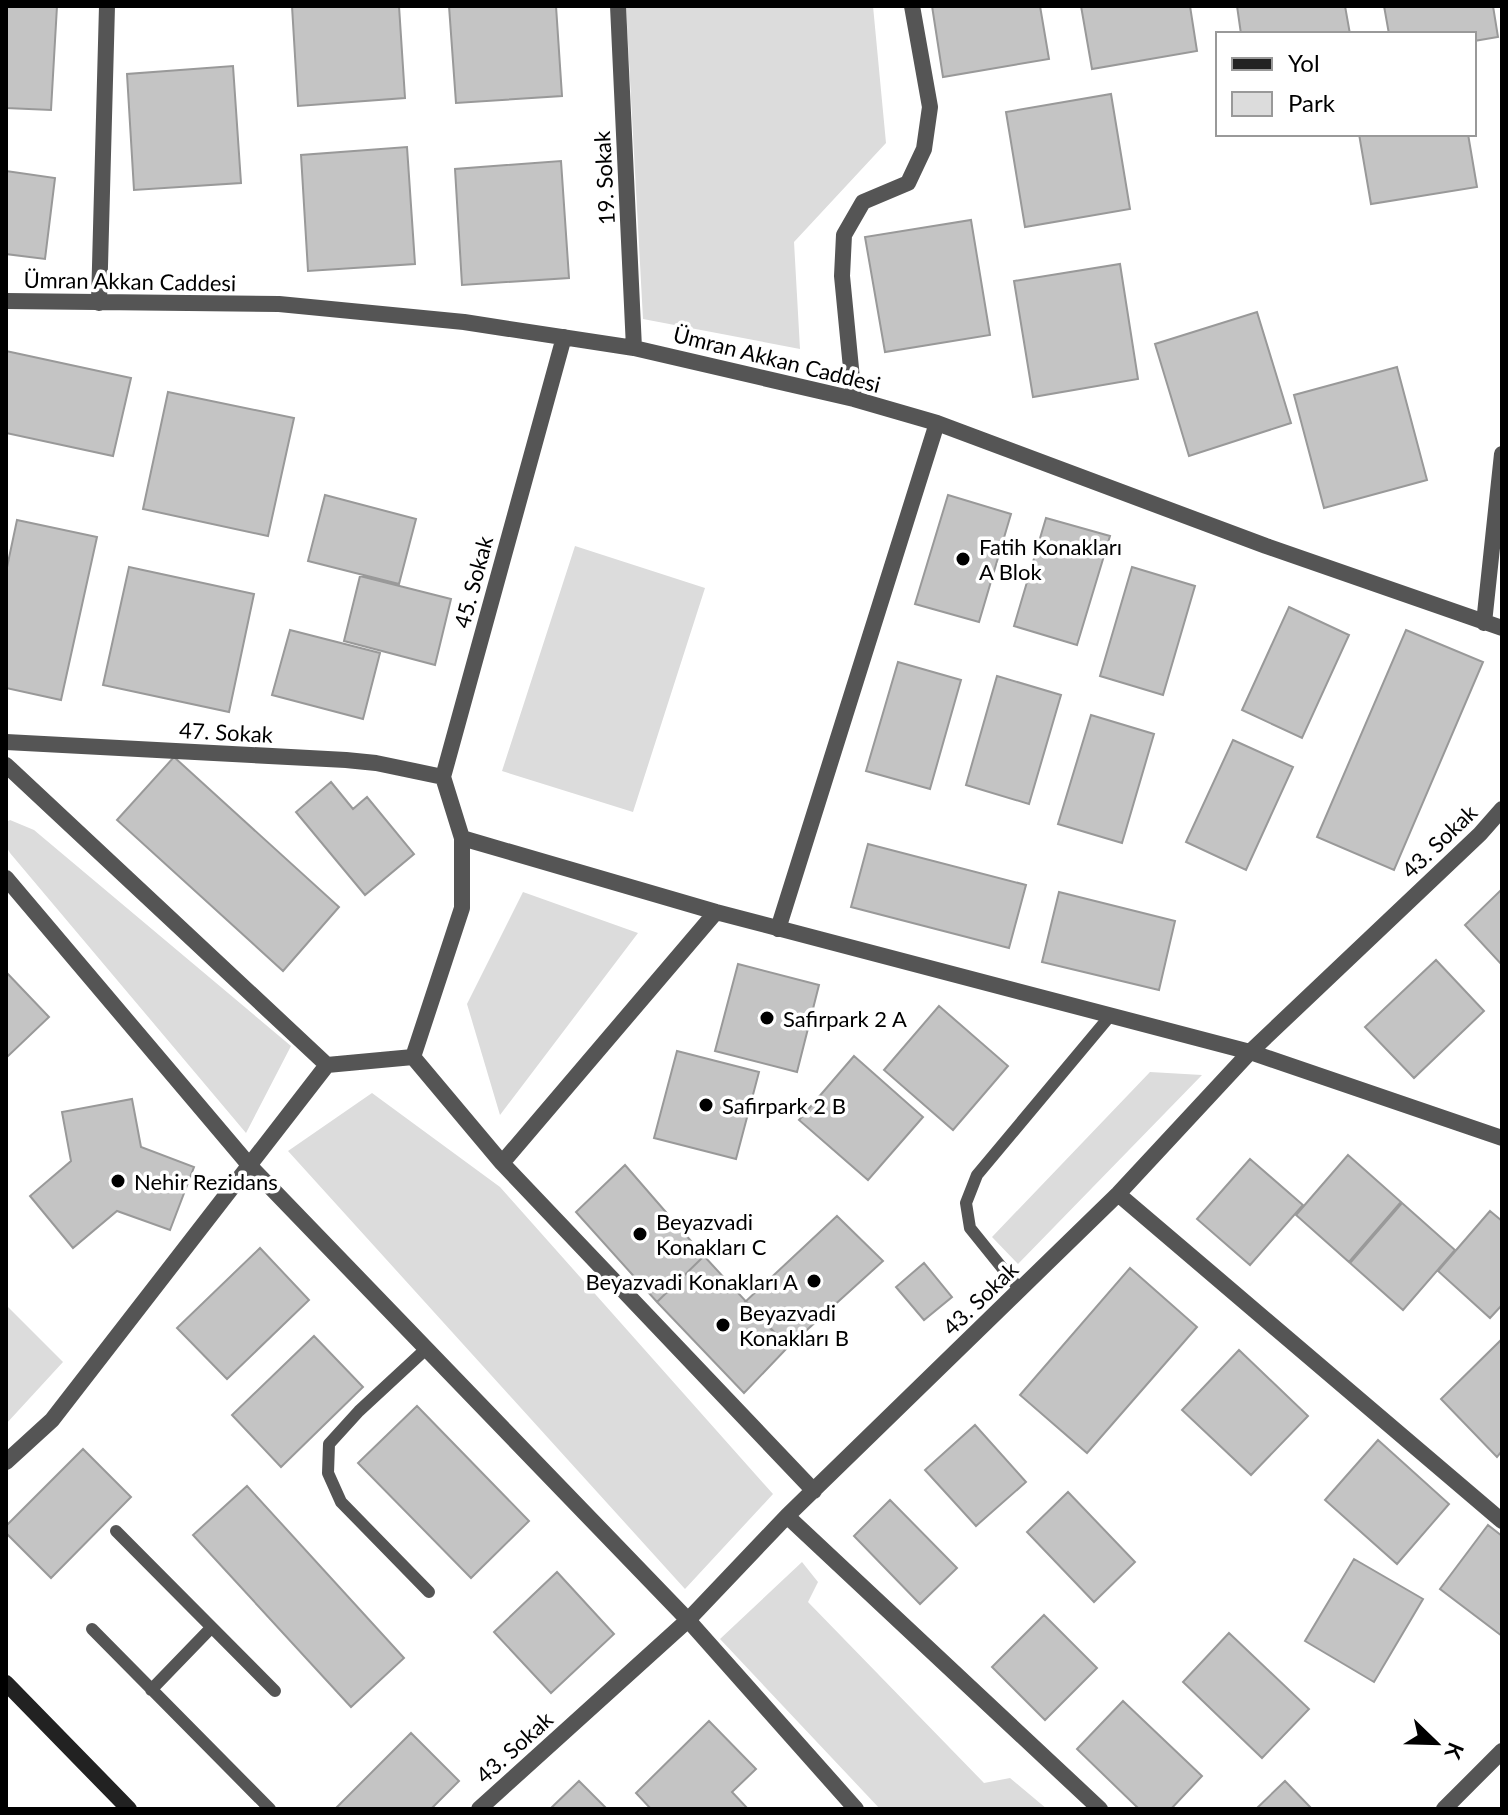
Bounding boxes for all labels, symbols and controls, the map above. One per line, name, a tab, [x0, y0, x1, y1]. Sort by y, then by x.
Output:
legend	[1216, 32, 1476, 136]
text: Yol	[1288, 48, 1320, 77]
text: Park	[1288, 88, 1336, 117]
street label: 19. Sokak	[588, 130, 620, 226]
street label: Ümran Akkan Caddesi	[23, 266, 237, 296]
street label: Ümran Akkan Caddesi	[671, 320, 883, 398]
street label: 45. Sokak	[448, 532, 498, 631]
place label: Fatih Konakları A Blok	[979, 533, 1122, 585]
marker: Fatih Konakları A Blok	[954, 550, 972, 568]
street label: 47. Sokak	[178, 716, 274, 748]
street label: 43. Sokak	[1396, 798, 1483, 883]
place label: Safirpark 2 A	[783, 1005, 907, 1032]
marker: Safirpark 2 A	[758, 1009, 776, 1027]
place label: Safirpark 2 B	[722, 1092, 846, 1119]
marker: Safirpark 2 B	[697, 1096, 715, 1114]
place label: Nehir Rezidans	[134, 1168, 278, 1195]
marker: Nehir Rezidans	[109, 1172, 127, 1190]
place label: Beyazvadi Konakları C	[656, 1208, 767, 1260]
marker: Beyazvadi Konakları C	[631, 1225, 649, 1243]
street label: 43. Sokak	[937, 1255, 1024, 1340]
place label: Beyazvadi Konakları A	[586, 1268, 798, 1295]
marker: Beyazvadi Konakları A	[805, 1272, 823, 1290]
place label: Beyazvadi Konakları B	[739, 1299, 849, 1351]
marker: Beyazvadi Konakları B	[714, 1316, 732, 1334]
north arrow	[1396, 1703, 1476, 1783]
street label: 43. Sokak	[470, 1705, 559, 1788]
text: K	[1439, 1739, 1470, 1764]

